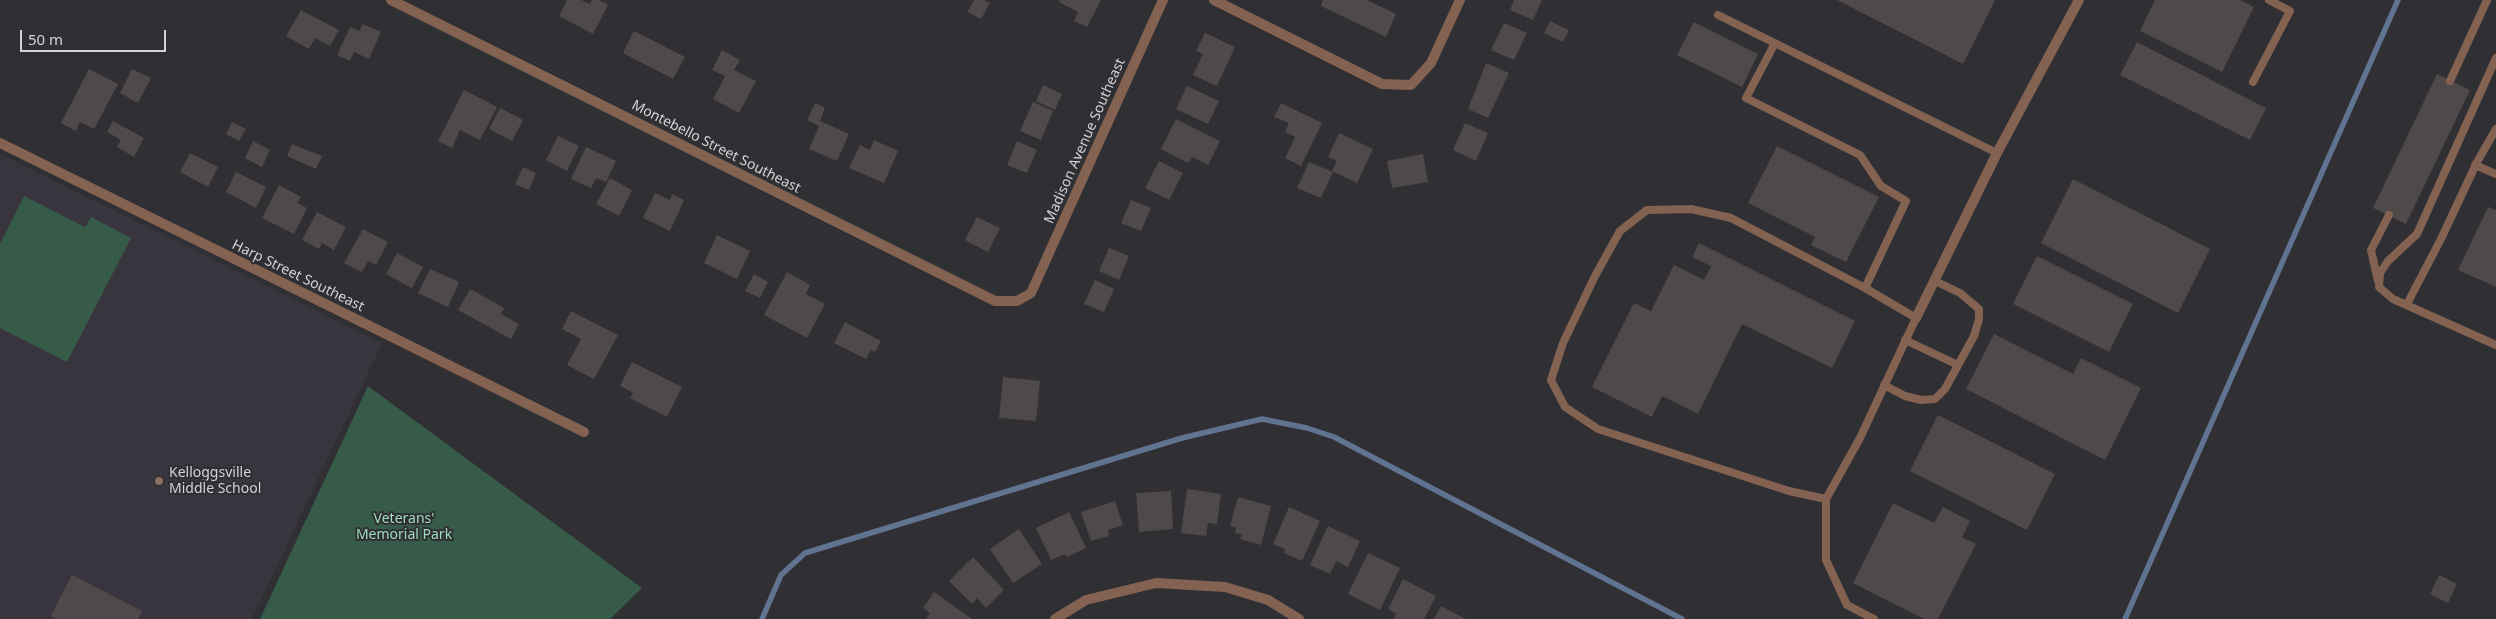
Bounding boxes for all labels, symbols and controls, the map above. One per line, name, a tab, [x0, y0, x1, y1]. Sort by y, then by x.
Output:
scale bar	[22, 20, 169, 52]
text: 50 m	[28, 29, 63, 49]
street label: Madison Avenue Southeast	[1041, 56, 1129, 226]
street label: Montebello Street Southeast	[629, 97, 803, 197]
street label: Harp Street Southeast	[229, 237, 367, 315]
place label: Kelloggsville Middle School	[169, 465, 261, 498]
marker: Kelloggsville Middle School	[153, 475, 165, 487]
park label: Veterans' Memorial Park	[356, 511, 452, 544]

